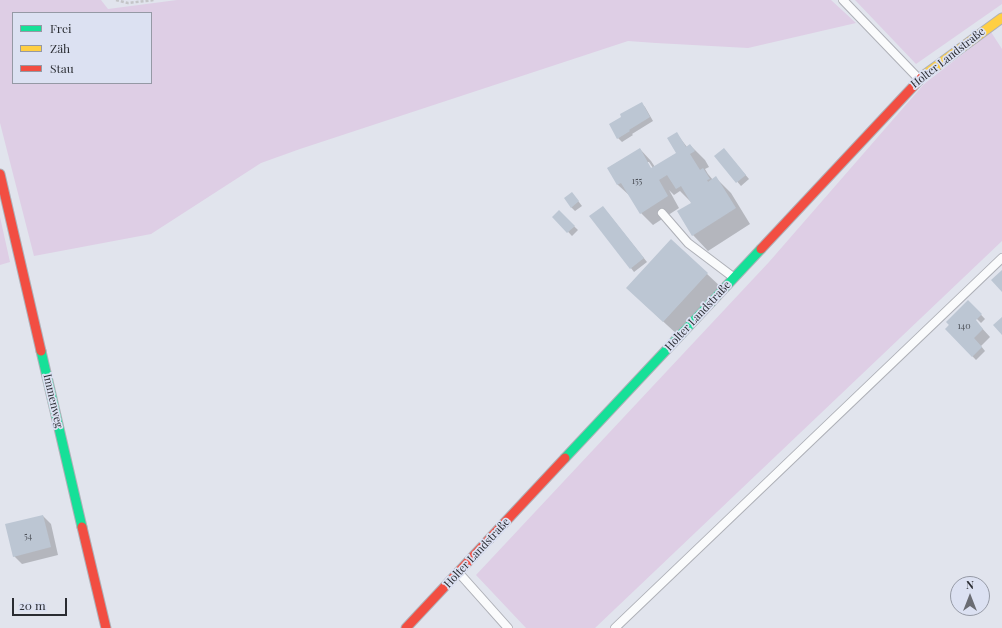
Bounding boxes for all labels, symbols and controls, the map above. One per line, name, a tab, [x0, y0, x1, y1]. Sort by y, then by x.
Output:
legend	[12, 12, 152, 84]
text: Frei	[50, 20, 72, 36]
street label: Holter Landstraße	[908, 25, 988, 91]
text: Zäh	[50, 40, 70, 56]
text: Stau	[50, 60, 74, 76]
house number: 155	[632, 176, 642, 186]
street label: Holter Landstraße	[662, 278, 734, 354]
house number: 140	[957, 321, 971, 331]
street label: Immenweg	[40, 373, 66, 429]
street label: Holter Landstraße	[441, 515, 513, 591]
house number: 54	[24, 531, 32, 541]
north arrow	[950, 576, 990, 616]
text: N	[966, 577, 974, 592]
scale bar	[14, 590, 69, 616]
text: 20 m	[19, 597, 46, 613]

